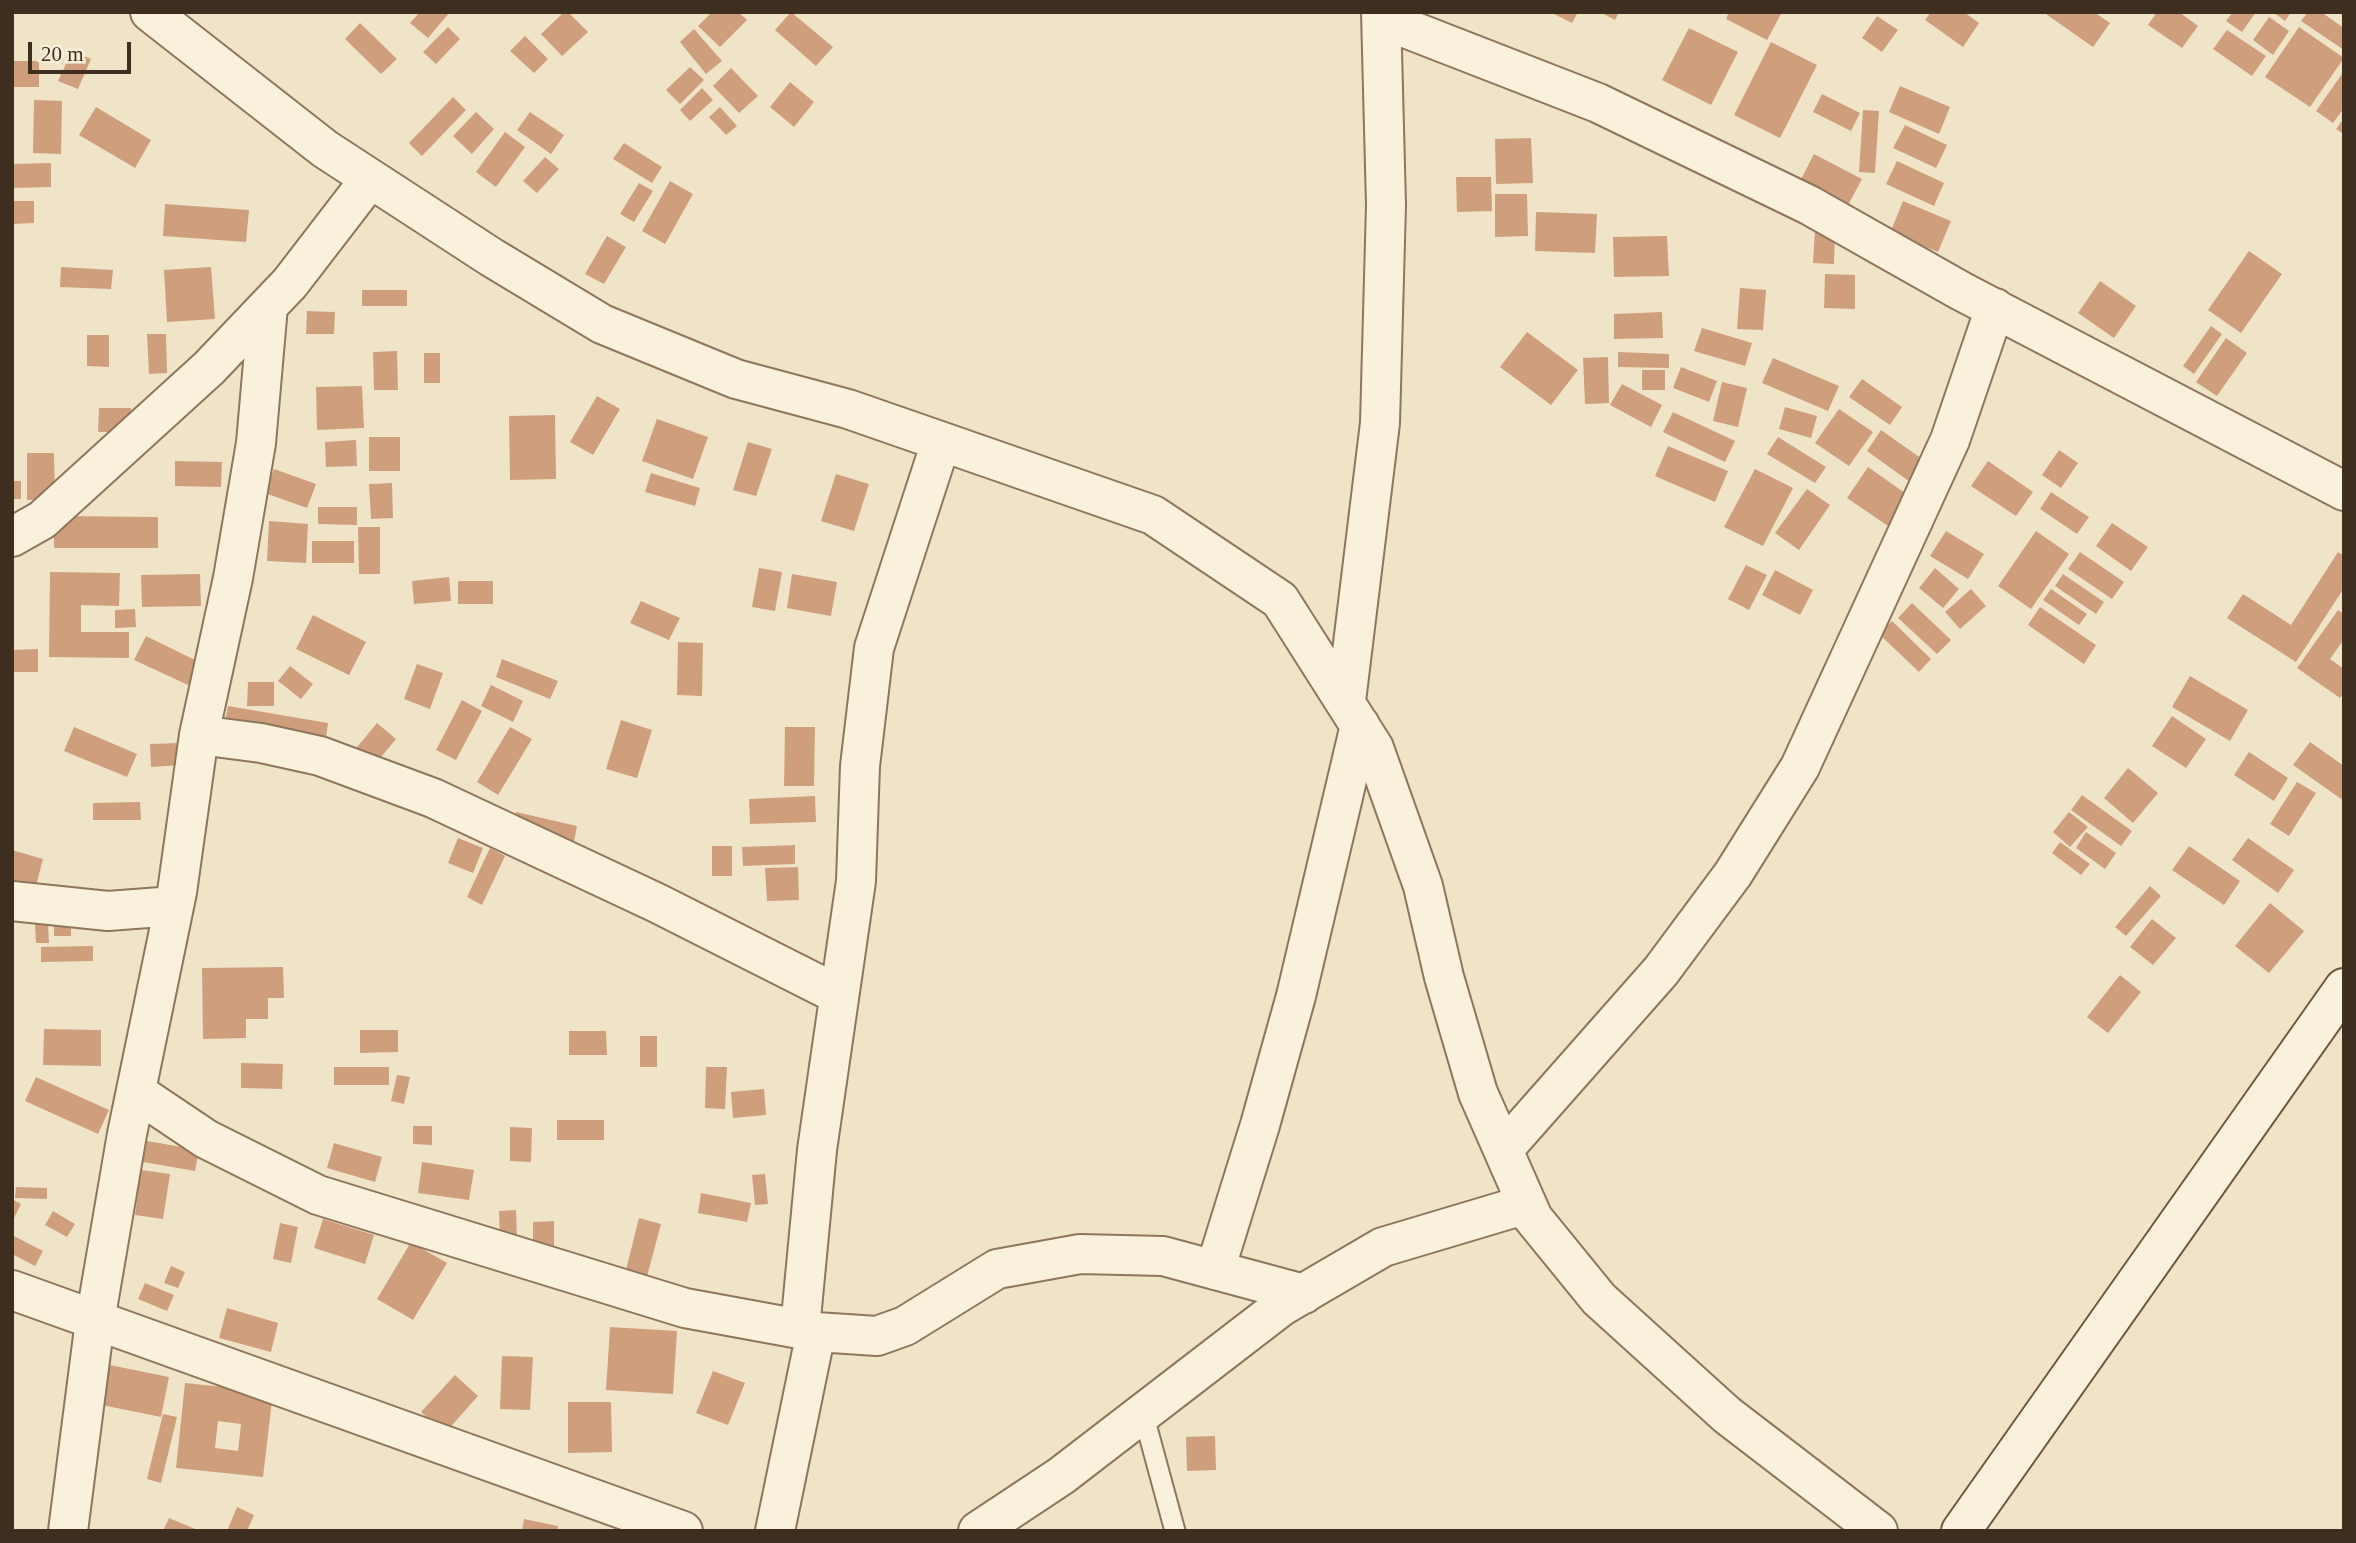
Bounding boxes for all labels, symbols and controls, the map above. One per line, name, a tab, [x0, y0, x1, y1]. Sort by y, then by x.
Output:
scale bar	[32, 28, 135, 72]
text: 20 m	[41, 42, 84, 66]

